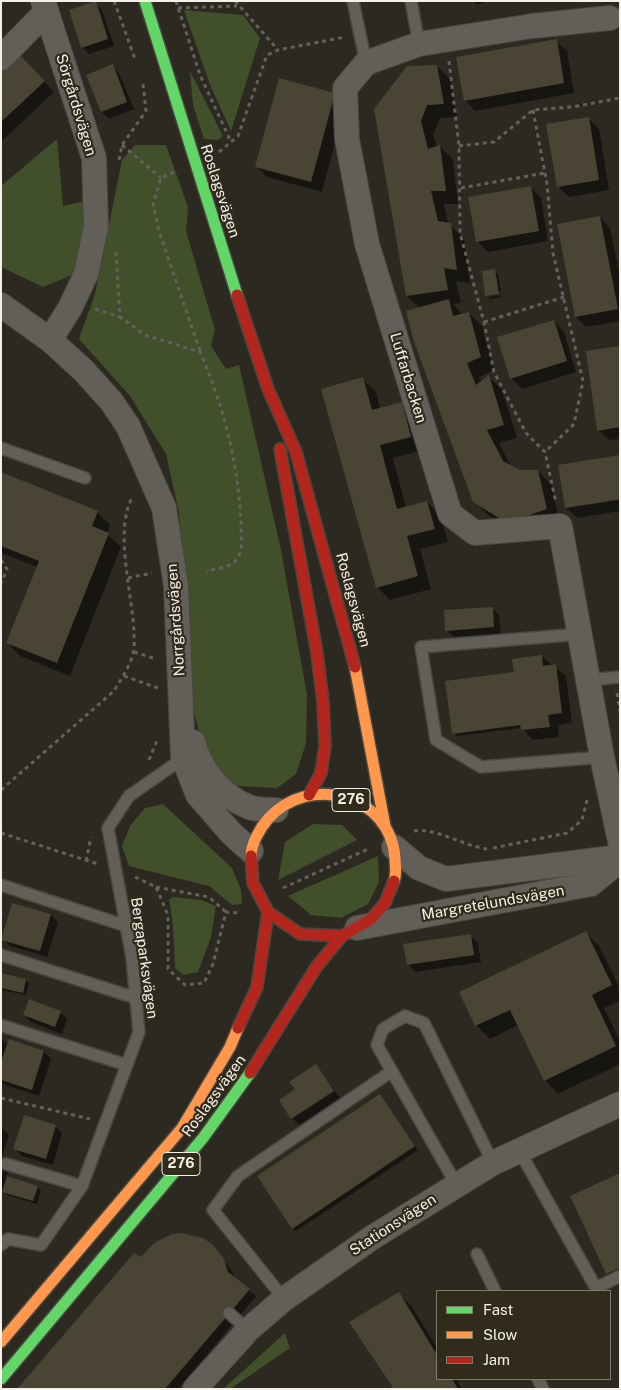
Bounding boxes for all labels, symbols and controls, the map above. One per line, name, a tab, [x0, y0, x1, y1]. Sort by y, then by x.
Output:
street label: Sörgårdsvägen	[52, 52, 100, 158]
street label: Roslagsvägen	[196, 142, 244, 240]
street label: Luffarbacken	[386, 331, 430, 425]
street label: Roslagsvägen	[332, 551, 374, 649]
street label: Norrgårdsvägen	[163, 563, 189, 677]
road number: 276	[332, 788, 370, 812]
street label: Margretelundsvägen	[420, 882, 566, 924]
street label: Bergaparksvägen	[127, 896, 161, 1020]
street label: Roslagsvägen	[178, 1051, 250, 1141]
road number: 276	[162, 1152, 200, 1176]
street label: Stationsvägen	[346, 1190, 440, 1260]
legend	[436, 1290, 611, 1380]
text: Fast	[483, 1301, 513, 1318]
text: Slow	[483, 1326, 517, 1343]
text: Jam	[483, 1351, 510, 1368]

